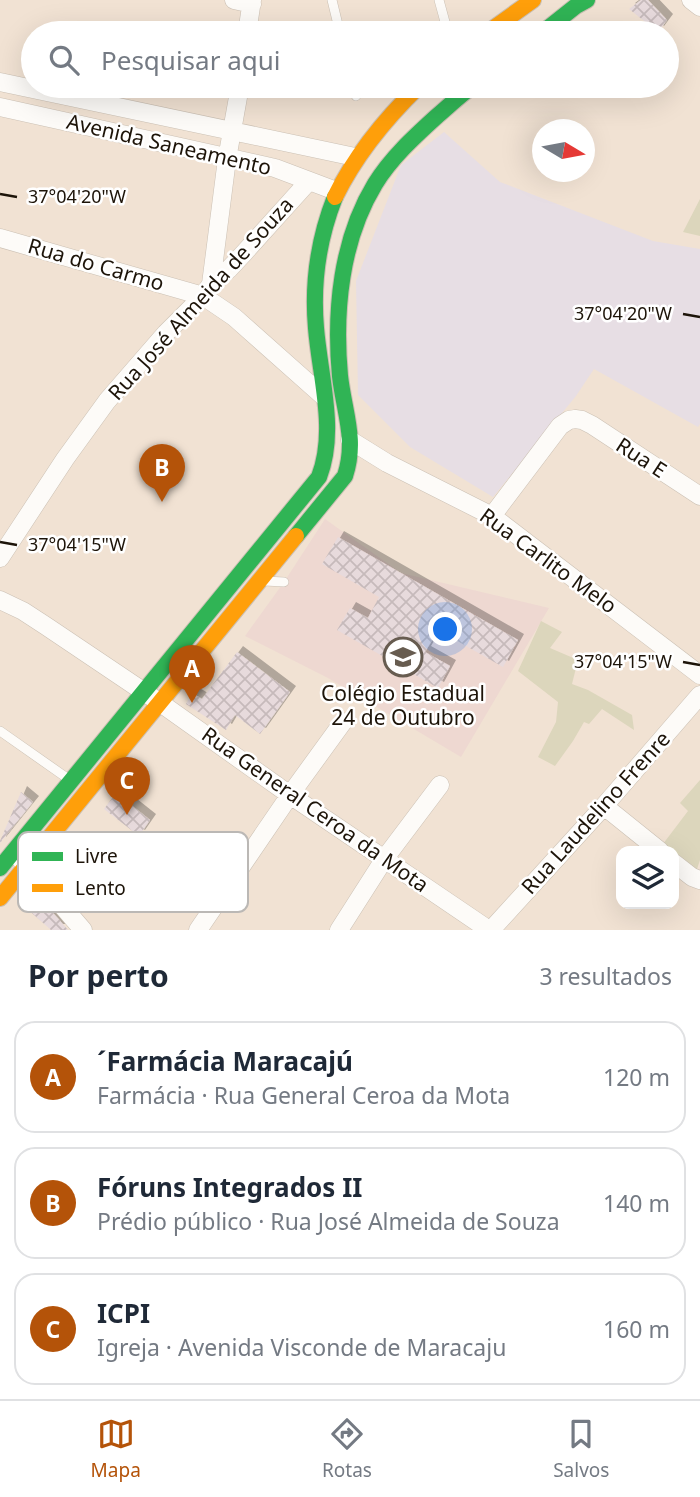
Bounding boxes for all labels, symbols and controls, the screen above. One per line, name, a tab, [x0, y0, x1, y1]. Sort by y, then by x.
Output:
search box	[21, 21, 679, 98]
icon: search	[45, 41, 83, 79]
text: Pesquisar aqui	[101, 42, 281, 78]
street label: Avenida Saneamento	[64, 107, 274, 181]
north arrow	[532, 119, 595, 182]
text: 37°04'20"W	[28, 184, 126, 208]
street label: Rua José Almeida de Souza	[102, 191, 299, 406]
street label: Rua do Carmo	[25, 231, 168, 297]
text: 37°04'20"W	[574, 301, 672, 325]
street label: Rua E	[611, 430, 672, 484]
pin: B	[139, 444, 185, 502]
street label: Rua Carlito Melo	[475, 501, 623, 619]
text: 37°04'15"W	[28, 532, 126, 556]
your location	[428, 612, 462, 646]
school or university icon: Colégio Estadual 24 de Outubro	[382, 636, 424, 678]
pin: A	[169, 645, 215, 703]
text: 37°04'15"W	[574, 649, 672, 673]
place label: Colégio Estadual 24 de Outubro	[321, 679, 485, 731]
street label: Rua General Ceroa da Mota	[197, 720, 434, 898]
street label: Rua Laudelino Frenre	[515, 725, 676, 900]
pin: C	[104, 757, 150, 815]
legend	[18, 832, 248, 912]
text: Livre	[75, 843, 118, 869]
map controls	[616, 846, 679, 909]
button: layers	[616, 846, 679, 909]
text: Lento	[75, 875, 126, 901]
text: Por perto	[28, 955, 169, 996]
text: 3 resultados	[539, 960, 672, 992]
text: ´Farmácia Maracajú	[97, 1043, 353, 1079]
text: A	[45, 1061, 61, 1093]
text: 120 m	[603, 1061, 670, 1093]
text: Farmácia · Rua General Ceroa da Mota	[97, 1079, 510, 1111]
text: Fóruns Integrados II	[97, 1169, 362, 1205]
text: B	[45, 1187, 61, 1219]
text: 140 m	[603, 1187, 670, 1219]
text: Prédio público · Rua José Almeida de Souza	[97, 1205, 560, 1237]
text: ICPI	[97, 1295, 150, 1331]
text: C	[46, 1313, 60, 1345]
text: 160 m	[603, 1313, 670, 1345]
text: Igreja · Avenida Visconde de Maracaju	[97, 1331, 506, 1363]
tab: Mapa	[91, 1415, 141, 1483]
tab: Rotas	[322, 1415, 372, 1483]
tab: Salvos	[553, 1415, 609, 1483]

